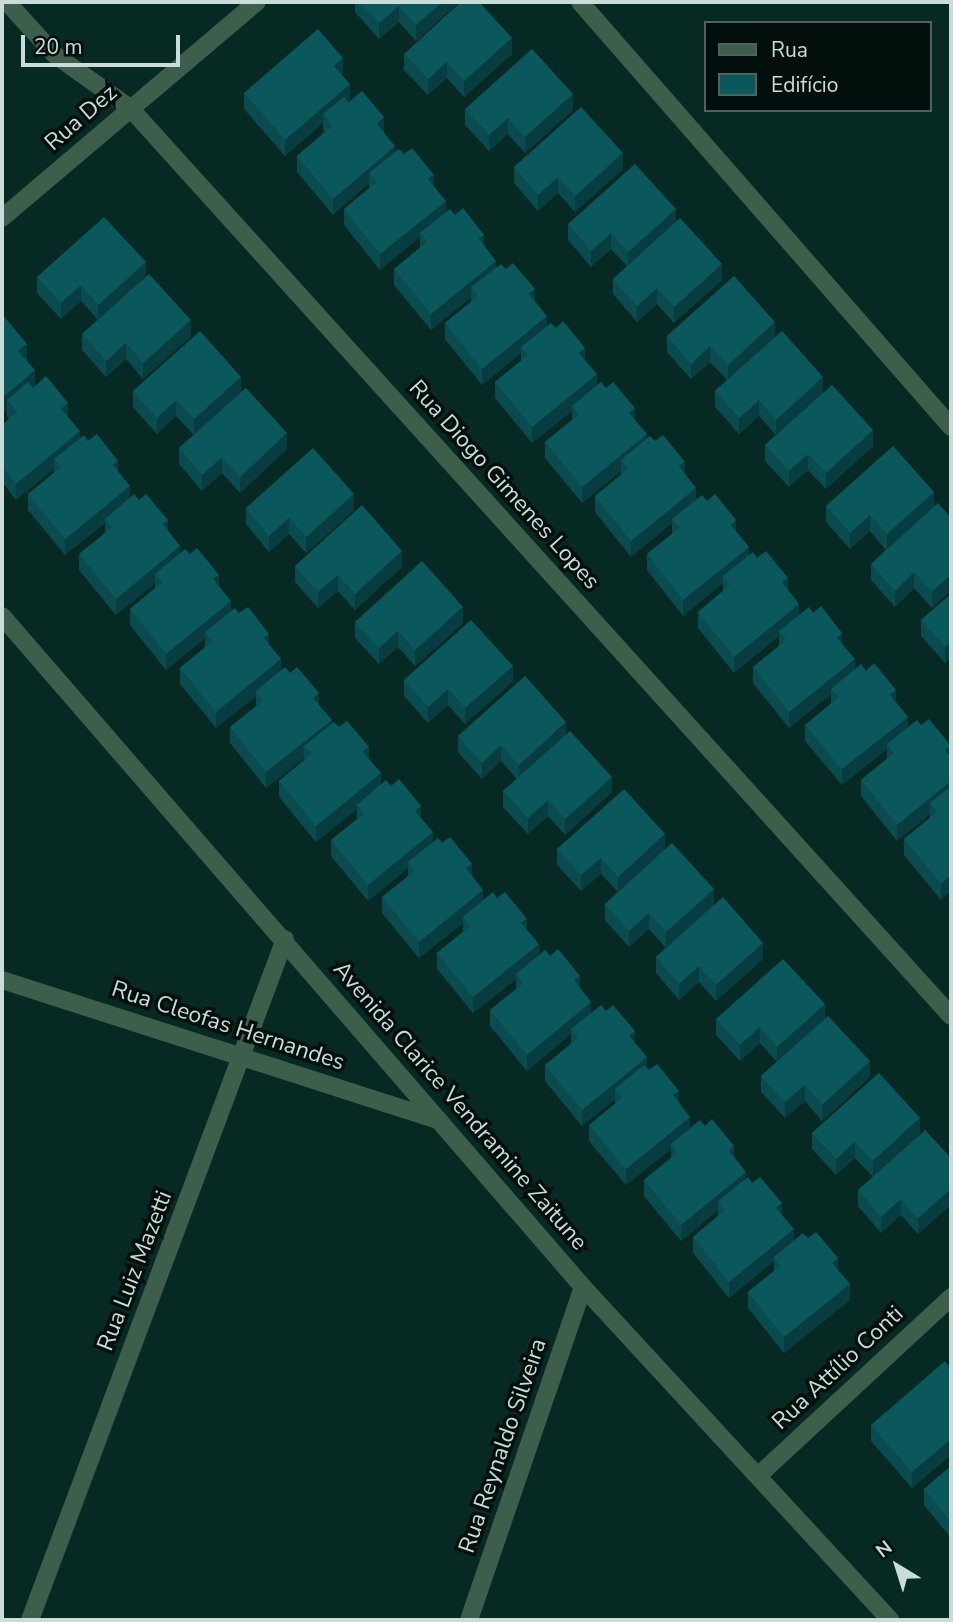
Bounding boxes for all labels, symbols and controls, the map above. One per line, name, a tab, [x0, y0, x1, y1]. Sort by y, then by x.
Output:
scale bar	[24, 21, 184, 65]
legend	[704, 21, 932, 112]
text: 20 m	[34, 33, 83, 61]
text: Rua	[771, 36, 808, 64]
text: Edifício	[771, 71, 838, 99]
street label: Rua Dez	[39, 79, 123, 157]
street label: Rua Diogo Gimenes Lopes	[403, 375, 605, 595]
street label: Avenida Clarice Vendramine Zaitune	[327, 956, 593, 1256]
street label: Rua Cleofas Hernandes	[108, 975, 348, 1077]
street label: Rua Luiz Mazetti	[92, 1187, 178, 1355]
street label: Rua Attílio Conti	[767, 1300, 909, 1436]
street label: Rua Reynaldo Silveira	[453, 1335, 553, 1557]
north arrow	[862, 1531, 932, 1601]
text: N	[870, 1535, 898, 1564]

